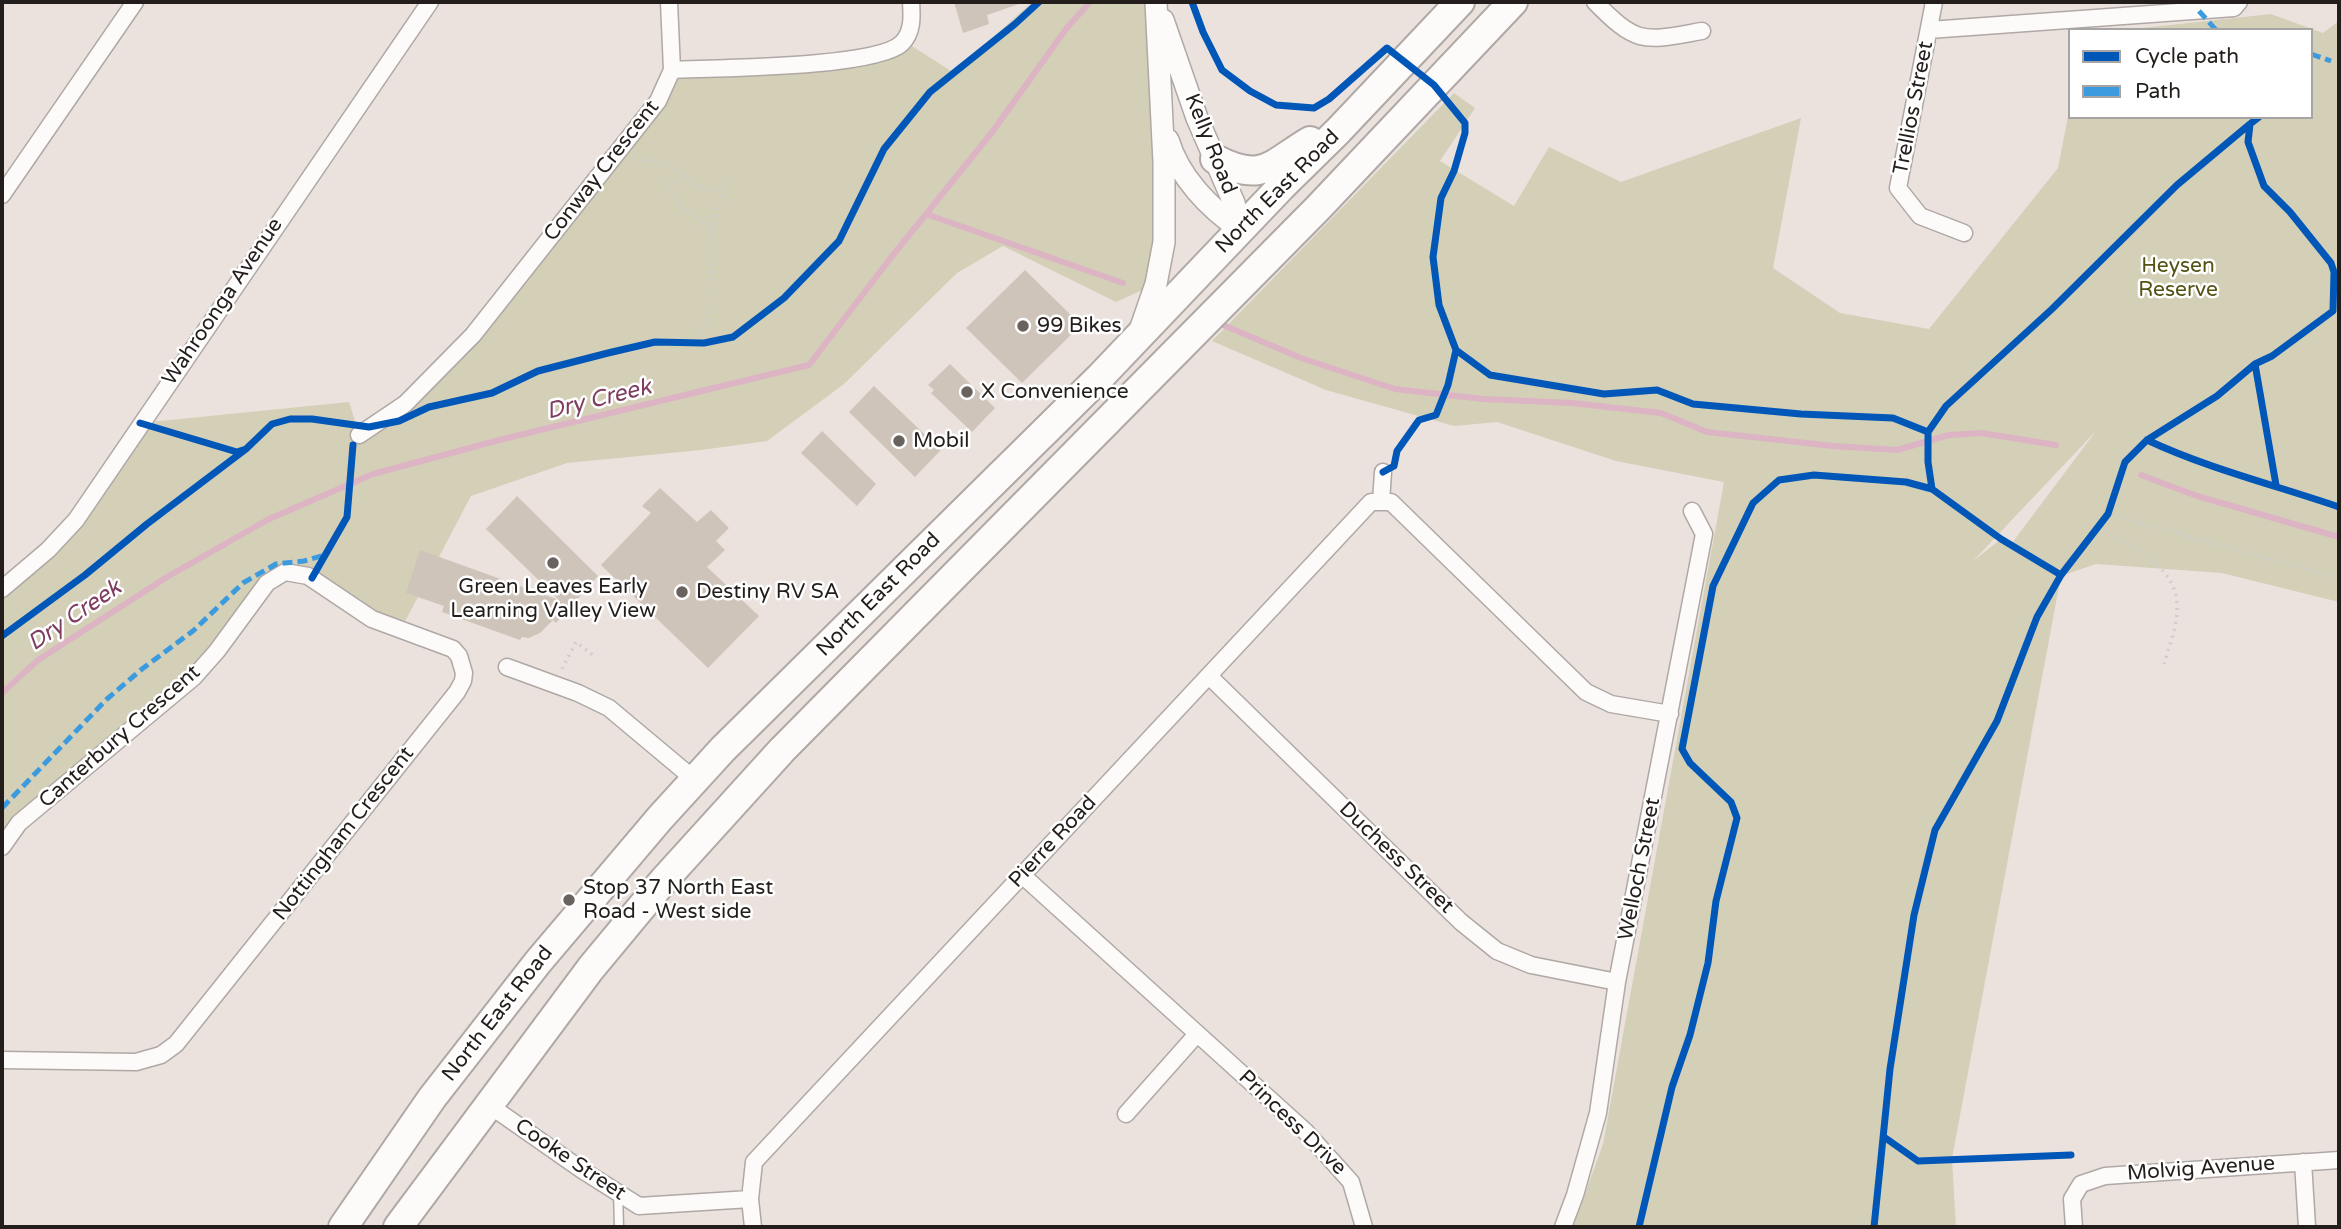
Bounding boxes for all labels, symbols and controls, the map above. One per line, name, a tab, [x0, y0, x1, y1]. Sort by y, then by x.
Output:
legend	[2068, 28, 2313, 119]
street label: Trellios Street	[1889, 39, 1939, 177]
text: Cycle path	[2135, 44, 2239, 69]
text: Path	[2135, 79, 2181, 104]
street label: Kelly Road	[1178, 90, 1242, 198]
street label: Conway Crescent	[539, 95, 665, 247]
street label: North East Road	[1211, 125, 1345, 259]
street label: Wahroonga Avenue	[158, 213, 288, 391]
park label: Heysen Reserve	[2138, 253, 2218, 303]
place label: 99 Bikes	[1037, 313, 1122, 339]
marker: 99 Bikes	[1015, 318, 1031, 334]
water label: Dry Creek	[544, 374, 654, 426]
place label: X Convenience	[981, 379, 1129, 405]
marker: X Convenience	[959, 384, 975, 400]
place label: Mobil	[913, 428, 969, 454]
marker: Mobil	[891, 433, 907, 449]
street label: North East Road	[812, 528, 946, 662]
marker: Green Leaves Early Learning Valley View	[545, 555, 561, 571]
place label: Green Leaves Early Learning Valley View	[450, 574, 656, 624]
water label: Dry Creek	[23, 575, 127, 657]
place label: Destiny RV SA	[696, 579, 839, 605]
marker: Destiny RV SA	[674, 584, 690, 600]
street label: Canterbury Crescent	[34, 660, 206, 814]
street label: Nottingham Crescent	[268, 742, 420, 926]
street label: Pierre Road	[1004, 791, 1102, 893]
street label: Welloch Street	[1614, 795, 1666, 943]
street label: Duchess Street	[1333, 797, 1459, 919]
place label: Stop 37 North East Road - West side	[583, 875, 773, 925]
marker: Stop 37 North East Road - West side	[561, 892, 577, 908]
street label: North East Road	[437, 941, 559, 1087]
street label: Princess Drive	[1233, 1065, 1351, 1181]
street label: Cooke Street	[510, 1114, 630, 1206]
street label: Molvig Avenue	[2126, 1151, 2276, 1187]

